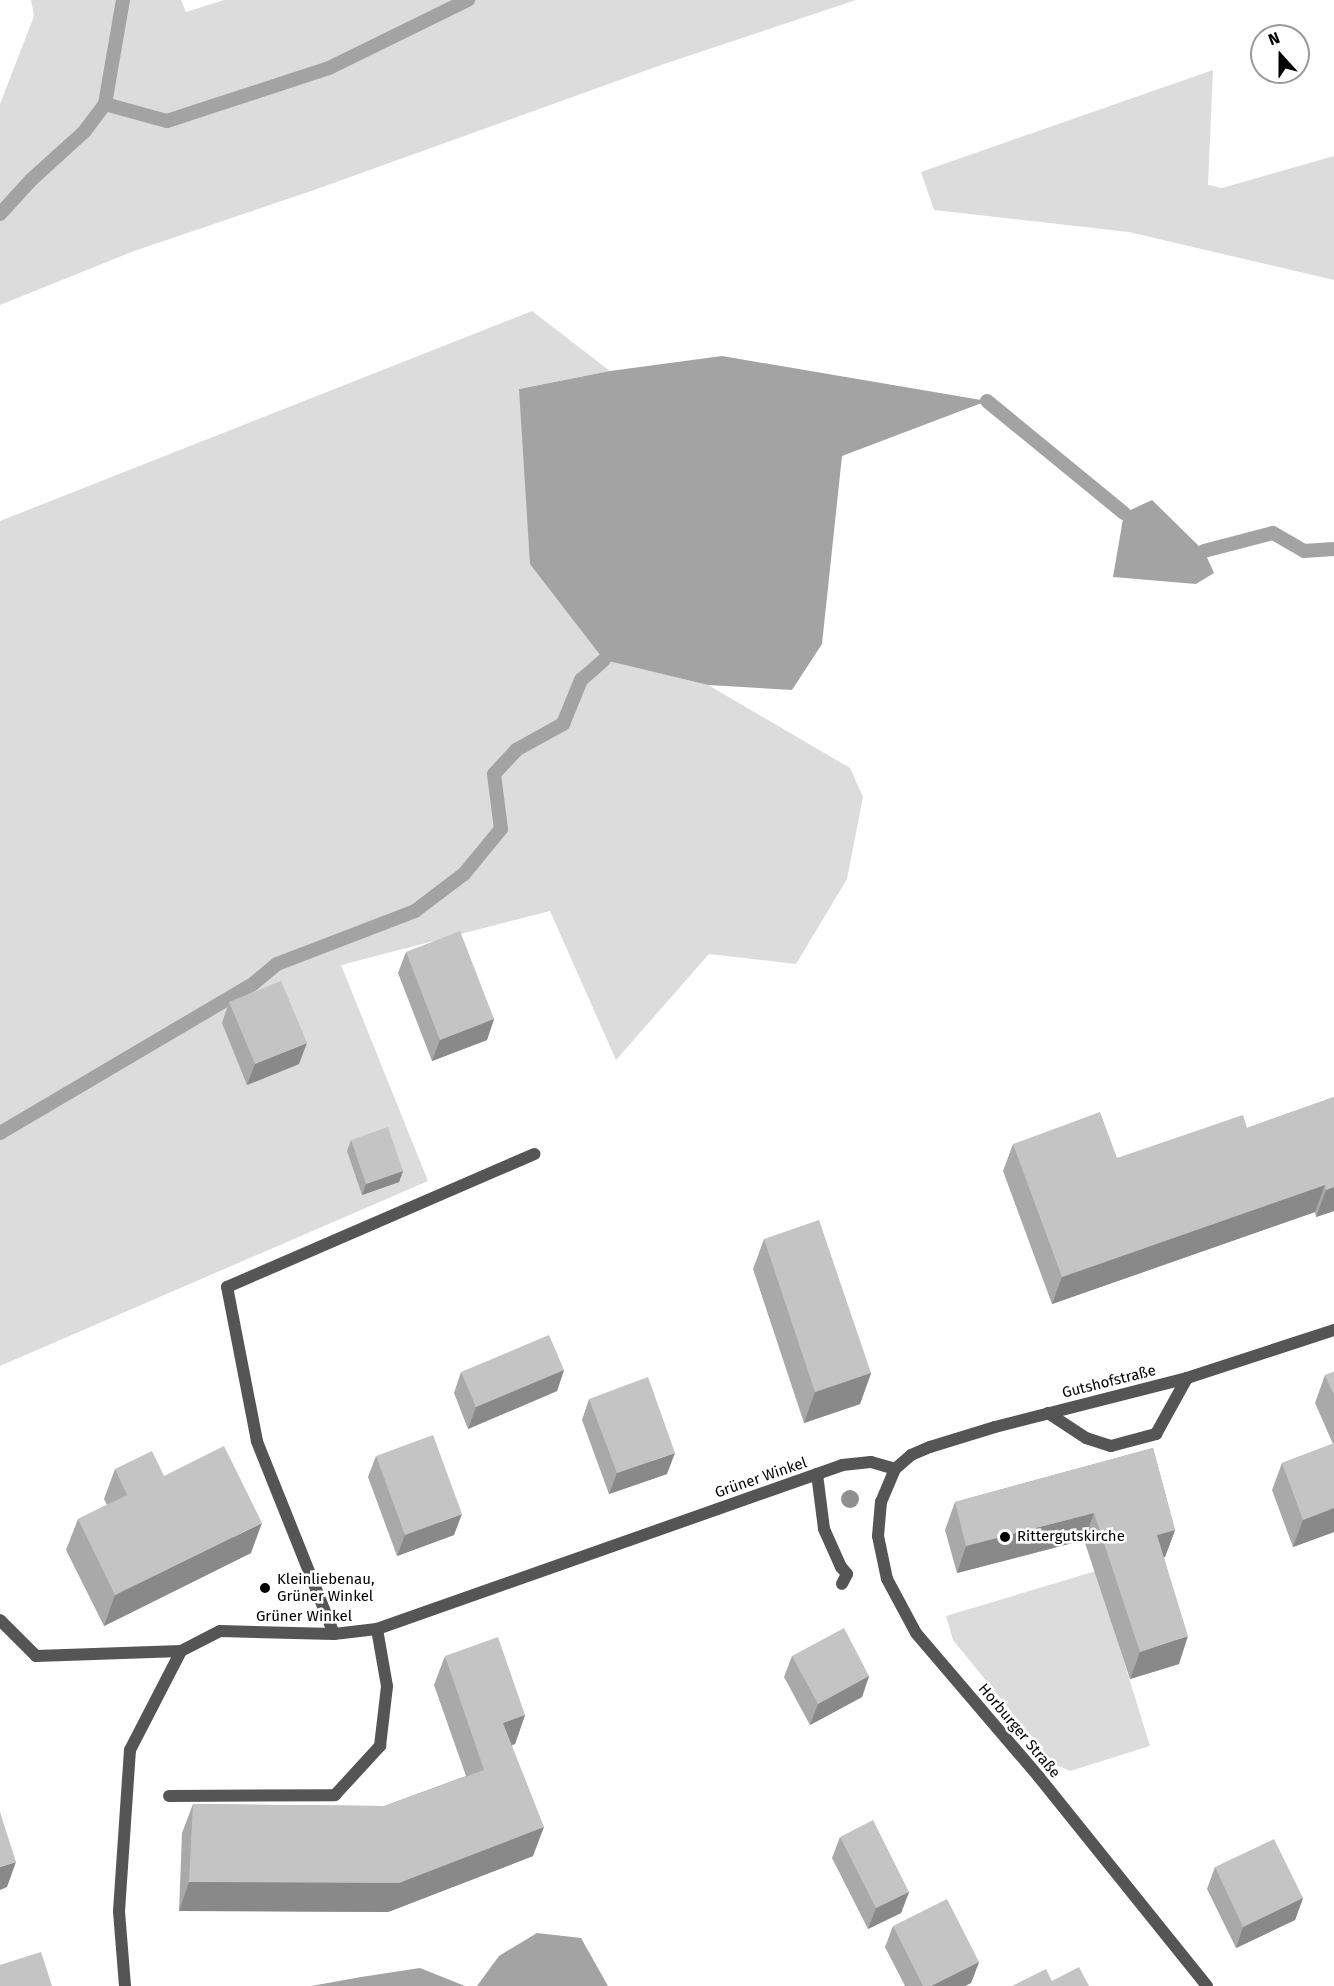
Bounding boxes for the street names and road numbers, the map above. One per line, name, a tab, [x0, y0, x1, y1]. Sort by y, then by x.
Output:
street label: Gutshofstraße	[1060, 1362, 1158, 1402]
street label: Grüner Winkel	[713, 1454, 809, 1502]
street label: Grüner Winkel	[256, 1608, 352, 1626]
street label: Horburger Straße	[974, 1680, 1064, 1782]

